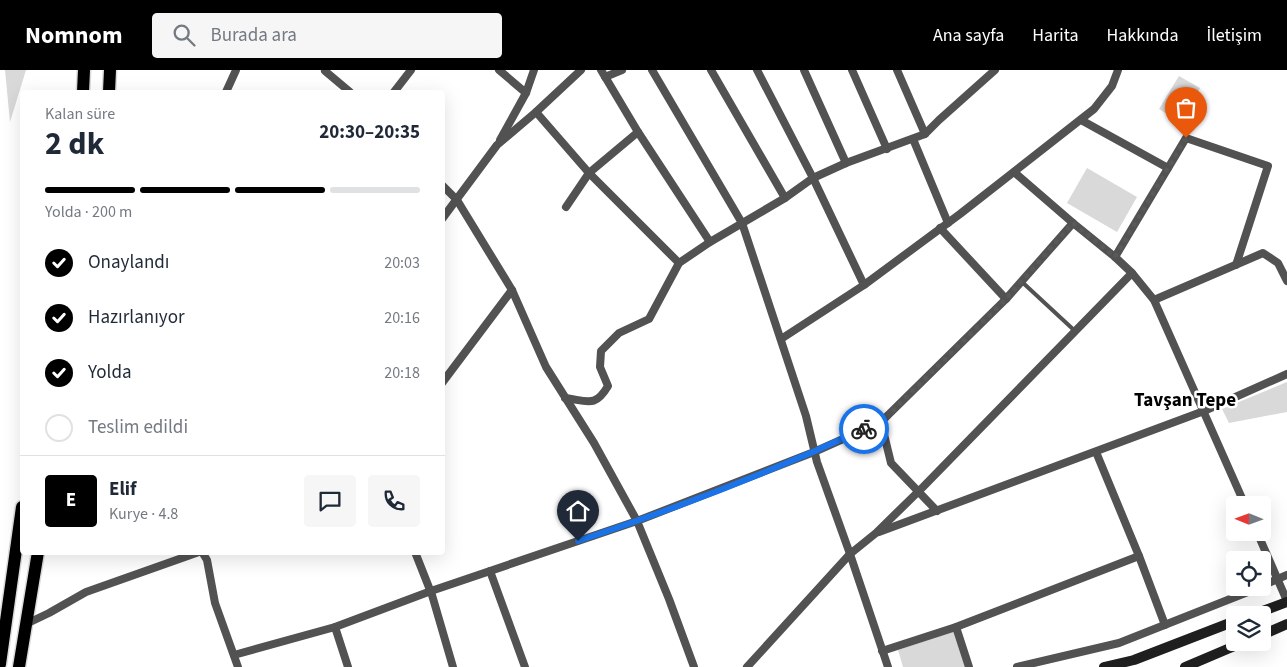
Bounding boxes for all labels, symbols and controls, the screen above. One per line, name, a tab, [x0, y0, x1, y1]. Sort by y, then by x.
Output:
search box	[152, 13, 502, 58]
text: Nomnom	[25, 18, 122, 53]
icon: search	[170, 21, 198, 49]
text: Burada ara	[210, 22, 297, 49]
text: Ana sayfa	[933, 23, 1004, 48]
text: Harita	[1032, 23, 1079, 48]
text: Hakkında	[1107, 23, 1179, 48]
text: İletişim	[1207, 23, 1262, 48]
pin	[1165, 87, 1207, 138]
icon: bag	[1172, 94, 1200, 122]
text: Kalan süre	[45, 103, 115, 125]
text: 20:30–20:35	[319, 119, 420, 146]
text: 2 dk	[45, 121, 104, 167]
text: Yolda · 200 m	[45, 201, 132, 223]
icon: check	[45, 249, 73, 277]
text: Onaylandı	[88, 249, 170, 276]
text: 20:03	[384, 252, 420, 274]
icon: check	[45, 304, 73, 332]
text: Hazırlanıyor	[88, 304, 185, 331]
text: 20:16	[384, 307, 420, 329]
icon: check	[45, 359, 73, 387]
text: Yolda	[88, 359, 132, 386]
text: 20:18	[384, 362, 420, 384]
district label: Tavşan Tepe	[1134, 387, 1236, 414]
courier	[839, 404, 889, 454]
text: Teslim edildi	[88, 414, 188, 441]
icon: bike	[850, 415, 878, 443]
button: chat	[304, 475, 356, 527]
button: phone	[368, 475, 420, 527]
text: Elif	[109, 476, 137, 503]
text: E	[66, 487, 76, 514]
pin	[557, 490, 599, 541]
north arrow	[1226, 496, 1271, 541]
map controls	[1226, 496, 1271, 651]
icon: home	[564, 497, 592, 525]
text: Kurye · 4.8	[109, 503, 178, 525]
button: locate	[1226, 551, 1271, 596]
button: layers	[1226, 606, 1271, 651]

